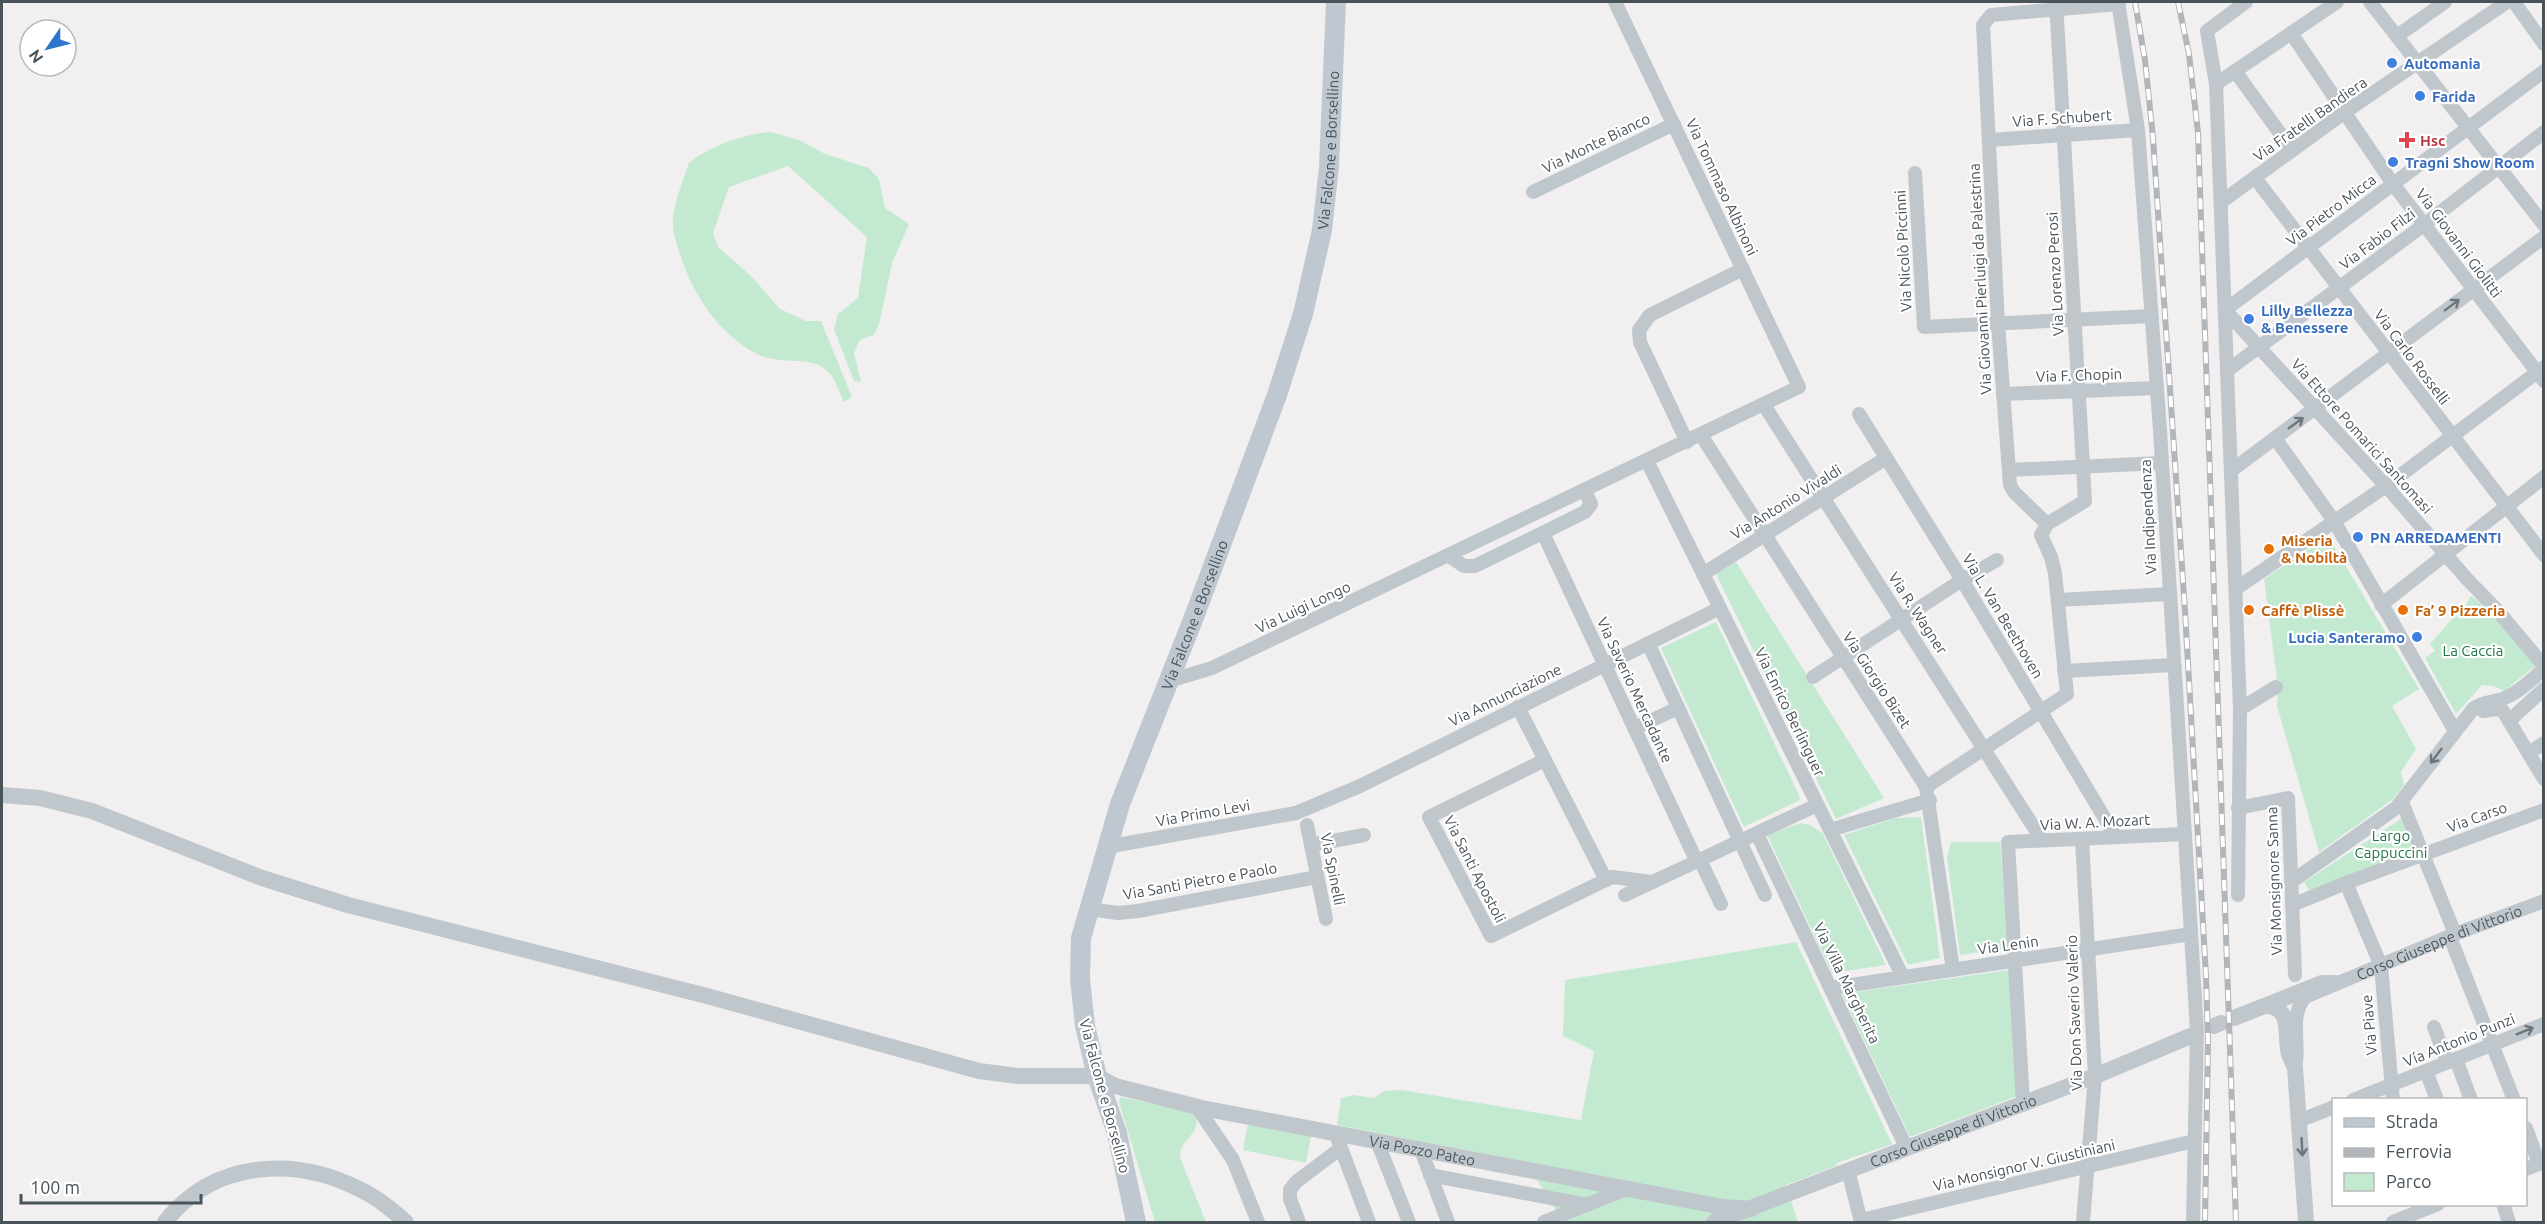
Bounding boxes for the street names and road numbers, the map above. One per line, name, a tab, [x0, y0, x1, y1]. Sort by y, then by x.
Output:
street label: Via Falcone e Borsellino	[1314, 70, 1342, 231]
street label: Via Fratelli Bandiera	[2250, 73, 2370, 165]
street label: Via F. Schubert	[2012, 106, 2112, 130]
street label: Via Monte Bianco	[1539, 110, 1653, 176]
street label: Via Tommaso Albinoni	[1683, 116, 1761, 258]
street label: Via Giovanni Pierluigi da Palestrina	[1965, 163, 1995, 395]
street label: Via Pietro Micca	[2283, 171, 2379, 249]
street label: Via Giovanni Giolitti	[2413, 185, 2505, 301]
street label: Via Nicolò Piccinni	[1891, 190, 1915, 312]
street label: Via Fabio Filzi	[2336, 205, 2418, 273]
street label: Via Lorenzo Perosi	[2043, 212, 2067, 336]
street label: Via Carlo Rosselli	[2371, 306, 2453, 408]
street label: Via Ettore Pomarici Santomasi	[2288, 355, 2436, 517]
street label: Via F. Chopin	[2035, 365, 2123, 385]
street label: Via Indipendenza	[2136, 459, 2160, 575]
street label: Via Antonio Vivaldi	[1728, 461, 1844, 543]
street label: Via Falcone e Borsellino	[1158, 537, 1231, 692]
street label: Via L. Van Beethoven	[1959, 551, 2047, 681]
street label: Via R. Wagner	[1885, 569, 1951, 657]
street label: Via Luigi Longo	[1253, 578, 1353, 636]
street label: Via Saverio Mercadante	[1594, 615, 1676, 765]
street label: Via Giorgio Bizet	[1840, 629, 1915, 731]
street label: Via Enrico Berlinguer	[1751, 645, 1829, 779]
street label: Via Annunciazione	[1446, 660, 1564, 730]
street label: Via Primo Levi	[1155, 796, 1251, 830]
street label: Via Carso	[2445, 798, 2509, 836]
street label: Via Monsignore Sanna	[2263, 806, 2285, 956]
street label: Via W. A. Mozart	[2039, 811, 2151, 833]
street label: Via Santi Apostoli	[1441, 813, 1509, 925]
street label: Via Spinelli	[1318, 831, 1348, 907]
street label: Via Santi Pietro e Paolo	[1122, 859, 1278, 903]
street label: Corso Giuseppe di Vittorio	[2354, 901, 2524, 983]
street label: Via Villa Margherita	[1810, 920, 1884, 1046]
street label: Via Lenin	[1976, 932, 2040, 958]
street label: Via Don Saverio Valerio	[2063, 935, 2085, 1091]
street label: Via Piave	[2358, 994, 2380, 1056]
street label: Vía Antonio Punzi	[2401, 1010, 2517, 1070]
street label: Via Falcone e Borsellino	[1076, 1017, 1134, 1175]
street label: Corso Giuseppe di Vittorio	[1867, 1091, 2039, 1170]
street label: Via Pozzo Pateo	[1368, 1131, 1477, 1168]
street label: Via Monsignor V. Giustiniani	[1931, 1136, 2117, 1194]

